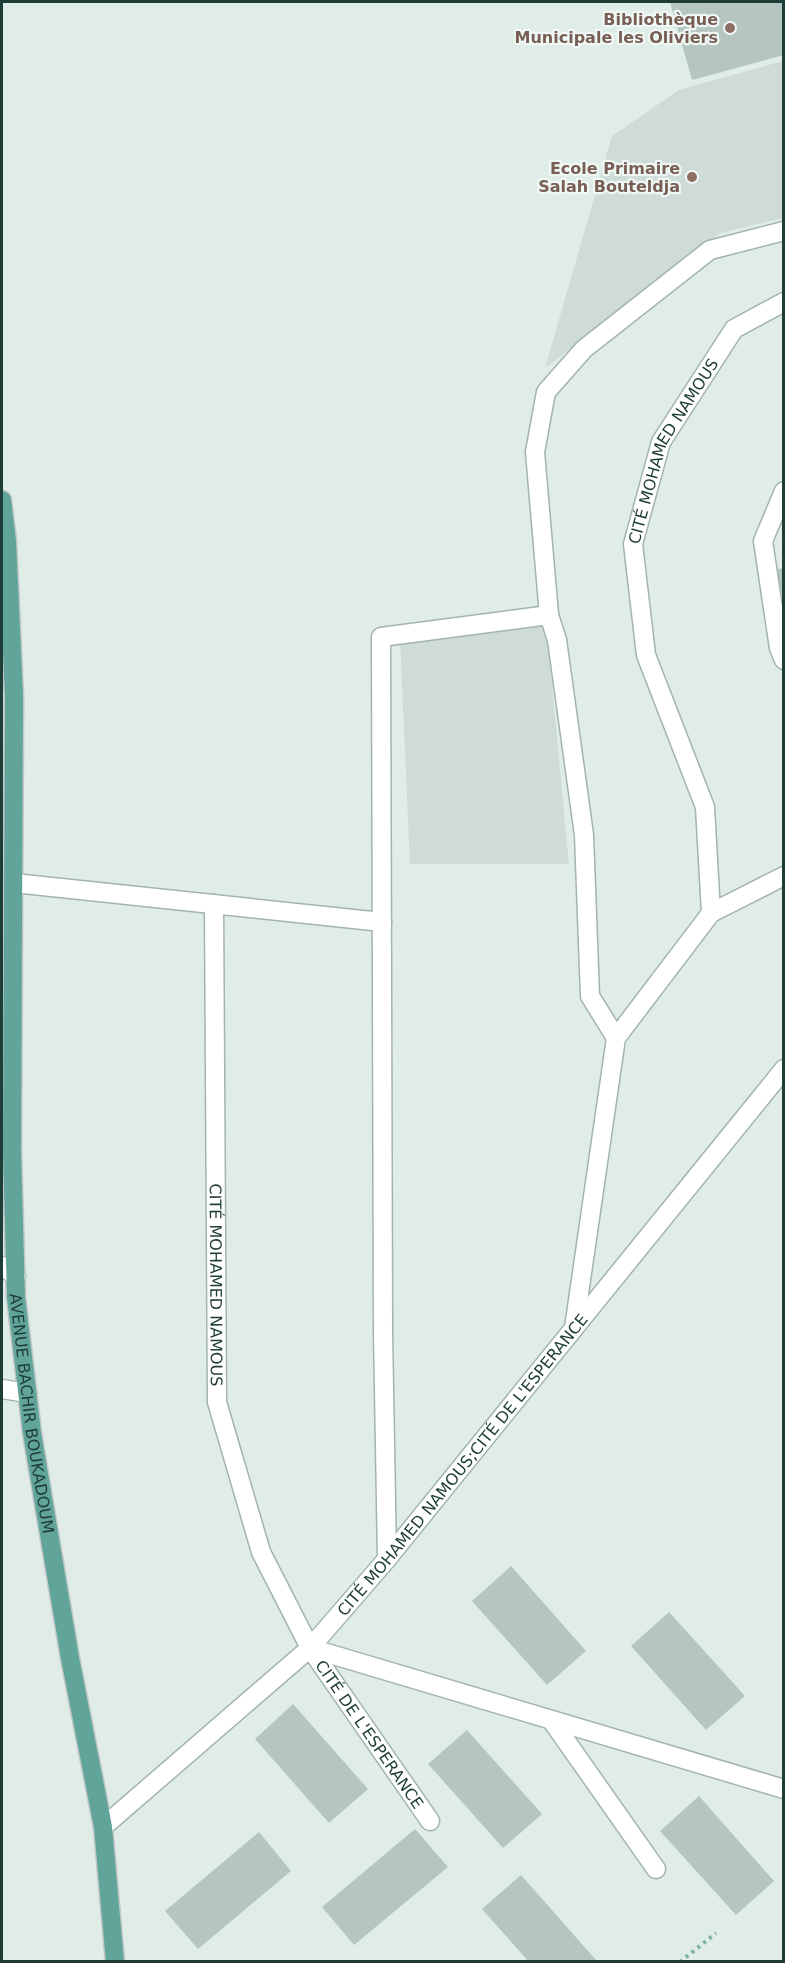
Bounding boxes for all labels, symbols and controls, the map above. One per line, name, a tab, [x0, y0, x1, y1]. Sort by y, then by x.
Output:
place label: Bibliothèque Municipale les Oliviers	[515, 10, 718, 47]
marker: Bibliothèque Municipale les Oliviers	[723, 21, 737, 35]
place label: Ecole Primaire Salah Bouteldja	[538, 159, 680, 196]
marker: Ecole Primaire Salah Bouteldja	[685, 170, 699, 184]
street label: CITÉ MOHAMED NAMOUS	[624, 355, 722, 546]
street label: CITÉ MOHAMED NAMOUS	[206, 1184, 226, 1386]
street label: AVENUE BACHIR BOUKADOUM	[6, 1292, 58, 1535]
street label: CITÉ MOHAMED NAMOUS;CITÉ DE L'ESPERANCE	[333, 1310, 591, 1619]
street label: CITÉ DE L'ESPERANCE	[312, 1656, 428, 1812]

